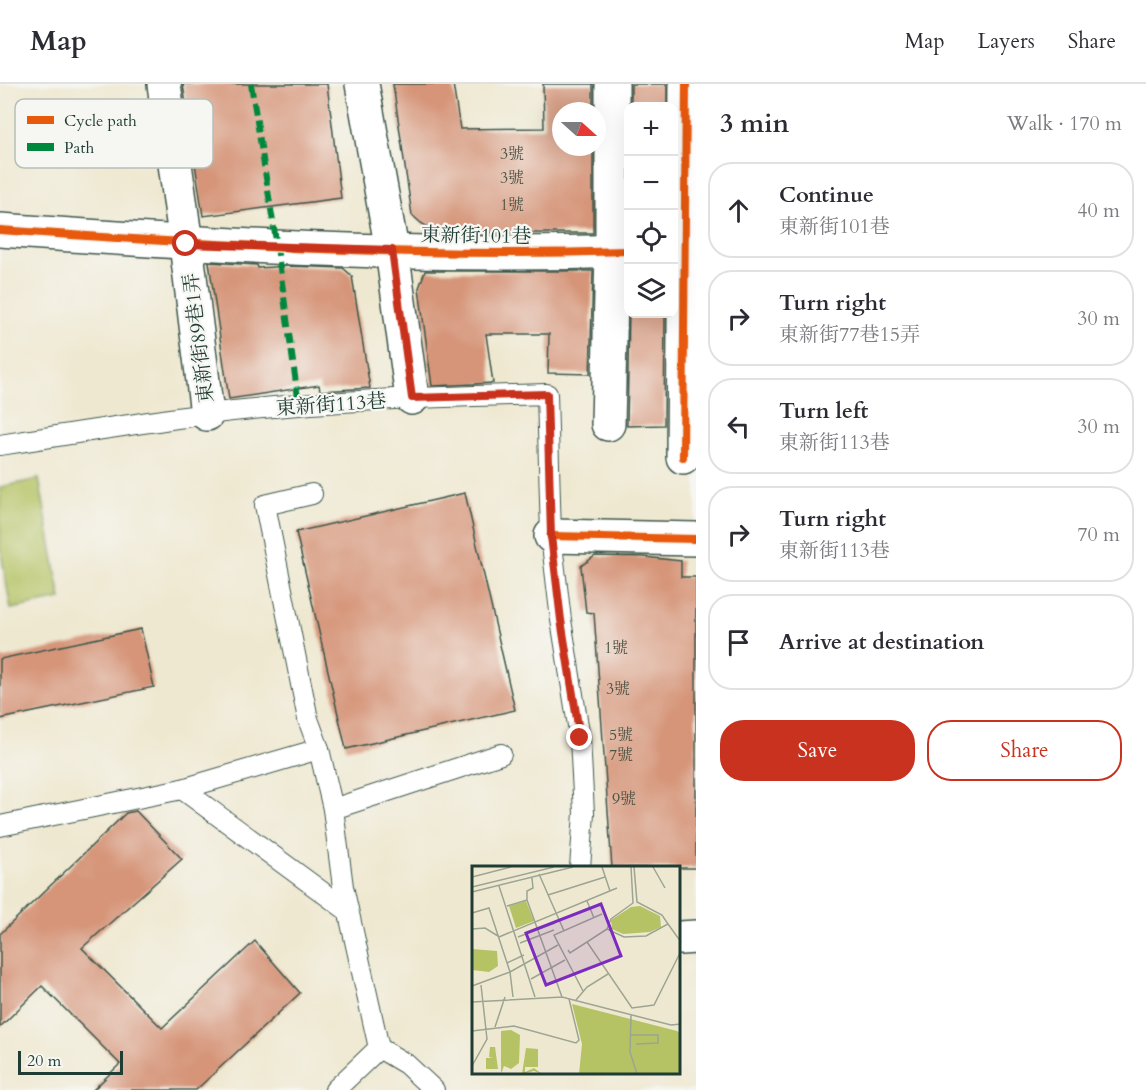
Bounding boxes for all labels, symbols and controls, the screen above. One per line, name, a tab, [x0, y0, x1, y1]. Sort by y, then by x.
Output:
text: Map	[30, 22, 87, 60]
text: Map	[905, 27, 945, 56]
text: Layers	[978, 27, 1035, 56]
text: Share	[1068, 27, 1116, 56]
legend	[15, 99, 213, 168]
north arrow	[552, 102, 606, 156]
map controls	[624, 102, 678, 318]
button: +	[624, 102, 678, 156]
text: 3 min	[720, 106, 789, 141]
text: Cycle path	[64, 110, 137, 132]
text: Walk · 170 m	[1007, 110, 1122, 137]
text: Path	[64, 137, 94, 159]
house number: 3號	[500, 143, 524, 165]
button: −	[624, 156, 678, 210]
house number: 3號	[500, 167, 524, 189]
text: Continue	[779, 180, 874, 210]
house number: 1號	[500, 194, 524, 216]
icon: ahead	[722, 194, 755, 227]
text: 40 m	[1077, 197, 1120, 224]
button: locate	[624, 210, 678, 264]
text: 東新街101巷	[779, 213, 890, 240]
street label: 東新街101巷	[420, 221, 532, 250]
route start	[172, 230, 198, 256]
button: layers	[624, 264, 678, 318]
street label: 東新街89巷1弄	[177, 271, 220, 404]
text: Turn right	[779, 288, 886, 318]
icon: right	[722, 302, 755, 335]
text: 30 m	[1077, 305, 1120, 332]
text: 東新街77巷15弄	[779, 321, 920, 348]
street label: 東新街113巷	[275, 387, 387, 422]
text: Turn left	[779, 396, 868, 426]
icon: left	[722, 410, 755, 443]
text: 30 m	[1077, 413, 1120, 440]
text: 東新街113巷	[779, 429, 890, 456]
text: Turn right	[779, 504, 886, 534]
icon: right	[722, 518, 755, 551]
text: 70 m	[1077, 521, 1120, 548]
text: 東新街113巷	[779, 537, 890, 564]
icon: arrive	[722, 626, 755, 659]
text: Arrive at destination	[779, 627, 984, 657]
house number: 1號	[604, 637, 628, 659]
house number: 3號	[606, 678, 630, 700]
button: Save	[720, 720, 915, 781]
button: Share	[927, 720, 1122, 781]
route end	[566, 724, 592, 750]
house number: 5號	[609, 724, 633, 746]
house number: 7號	[609, 744, 633, 766]
house number: 9號	[612, 788, 636, 810]
inset map	[472, 866, 681, 1075]
scale bar	[18, 1048, 123, 1076]
text: 20 m	[27, 1050, 61, 1072]

